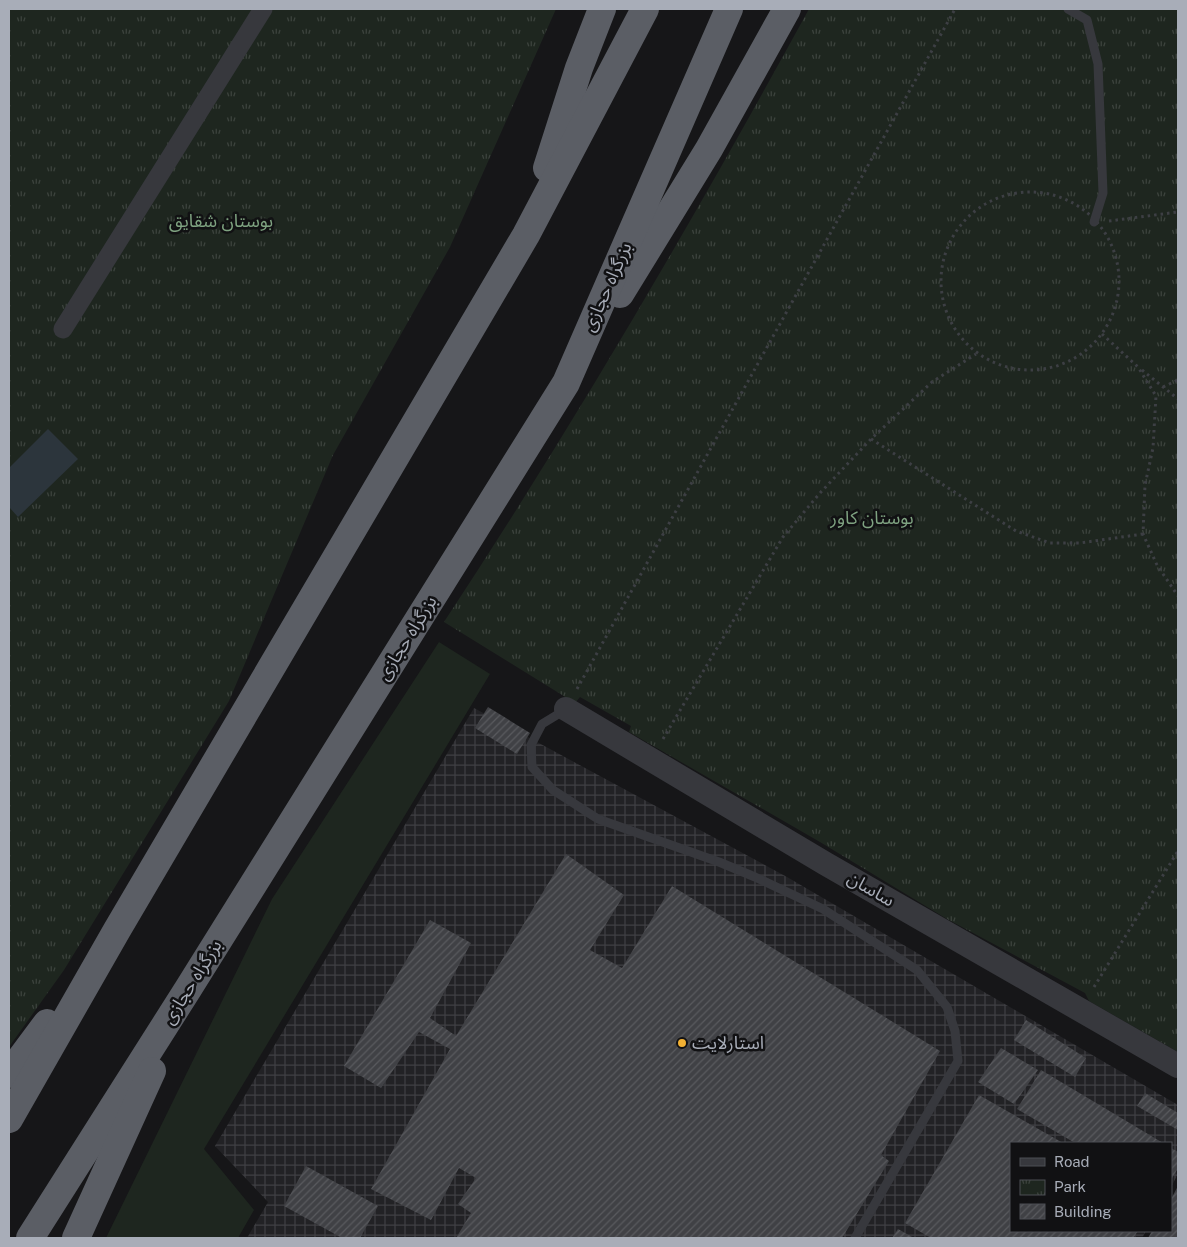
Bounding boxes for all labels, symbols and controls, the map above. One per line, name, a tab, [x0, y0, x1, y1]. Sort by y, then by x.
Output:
park label: بوستان شقایق	[169, 210, 273, 232]
street label: بزرگراه حجازی	[578, 239, 636, 335]
park label: بوستان کاور	[829, 507, 914, 529]
street label: بزرگراه حجازی	[372, 592, 442, 684]
street label: ساسان	[843, 867, 899, 911]
street label: بزرگراه حجازی	[157, 936, 227, 1028]
place label: استارلایت	[692, 1032, 764, 1054]
marker: استارلایت	[676, 1037, 688, 1049]
legend	[1010, 1142, 1172, 1232]
text: Road	[1054, 1153, 1090, 1170]
text: Park	[1054, 1178, 1086, 1195]
text: Building	[1054, 1203, 1112, 1220]

